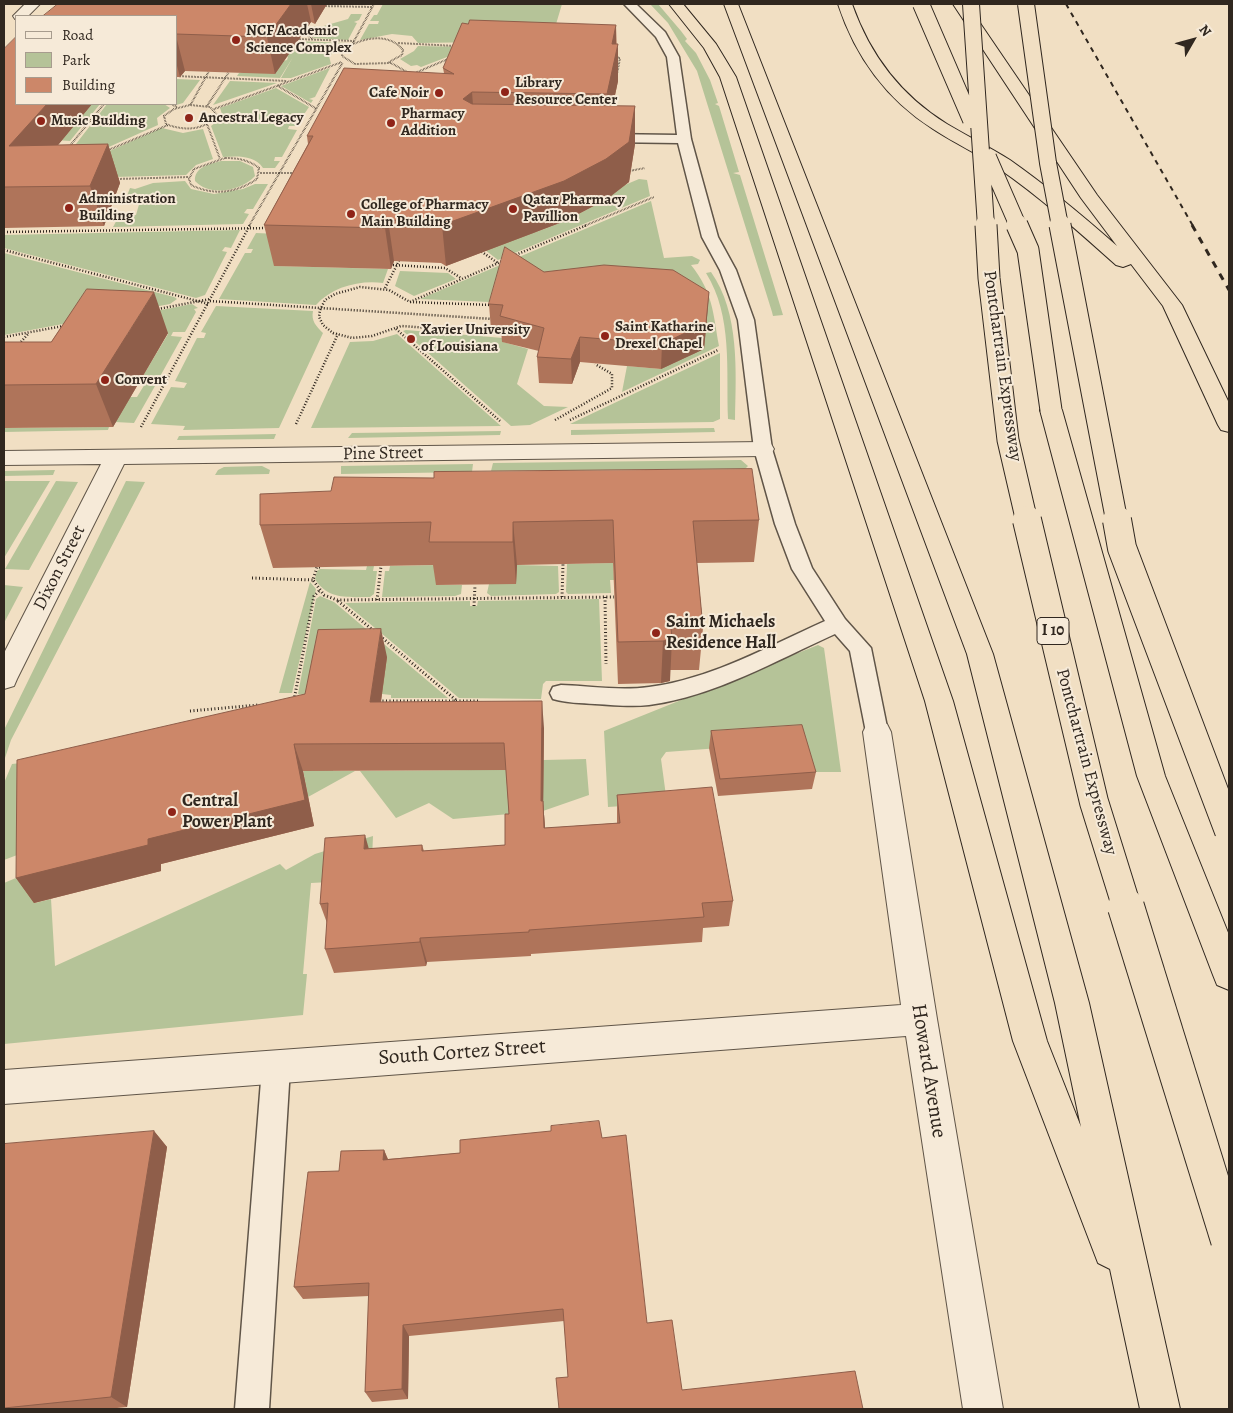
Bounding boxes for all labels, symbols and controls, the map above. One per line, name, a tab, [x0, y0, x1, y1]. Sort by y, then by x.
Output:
legend	[15, 15, 178, 105]
north arrow	[1168, 15, 1218, 65]
text: N	[1195, 21, 1216, 40]
place label: NCF Academic Science Complex	[246, 22, 351, 57]
text: Road	[62, 25, 93, 45]
marker: NCF Academic Science Complex	[230, 34, 242, 46]
text: Park	[62, 50, 90, 70]
place label: Library Resource Center	[515, 74, 617, 109]
text: Building	[62, 75, 115, 95]
place label: Cafe Noir	[369, 84, 429, 102]
marker: Library Resource Center	[499, 86, 511, 98]
marker: Cafe Noir	[433, 87, 445, 99]
place label: Pharmacy Addition	[401, 105, 464, 140]
place label: Ancestral Legacy	[199, 109, 303, 127]
place label: Music Building	[51, 112, 146, 130]
marker: Ancestral Legacy	[183, 112, 195, 124]
marker: Music Building	[35, 115, 47, 127]
marker: Pharmacy Addition	[385, 117, 397, 129]
place label: Administration Building	[79, 190, 176, 225]
place label: Qatar Pharmacy Pavillion	[523, 191, 625, 226]
place label: College of Pharmacy Main Building	[361, 196, 488, 231]
marker: Administration Building	[63, 202, 75, 214]
marker: Qatar Pharmacy Pavillion	[507, 203, 519, 215]
marker: College of Pharmacy Main Building	[345, 208, 357, 220]
street label: Pontchartrain Expressway	[978, 269, 1026, 463]
place label: Saint Katharine Drexel Chapel	[615, 318, 714, 353]
place label: Xavier University of Louisiana	[421, 321, 530, 356]
marker: Saint Katharine Drexel Chapel	[599, 330, 611, 342]
marker: Xavier University of Louisiana	[405, 333, 417, 345]
place label: Convent	[115, 371, 167, 389]
marker: Convent	[99, 374, 111, 386]
street label: Pine Street	[343, 442, 423, 466]
street label: Dixon Street	[29, 522, 91, 614]
place label: Saint Michaels Residence Hall	[666, 612, 776, 654]
road number: I 10	[1037, 618, 1069, 644]
marker: Saint Michaels Residence Hall	[650, 627, 662, 639]
street label: Pontchartrain Expressway	[1051, 666, 1121, 858]
place label: Central Power Plant	[182, 791, 273, 834]
marker: Central Power Plant	[166, 806, 178, 818]
street label: Howard Avenue	[905, 1002, 951, 1140]
street label: South Cortez Street	[377, 1035, 547, 1071]

